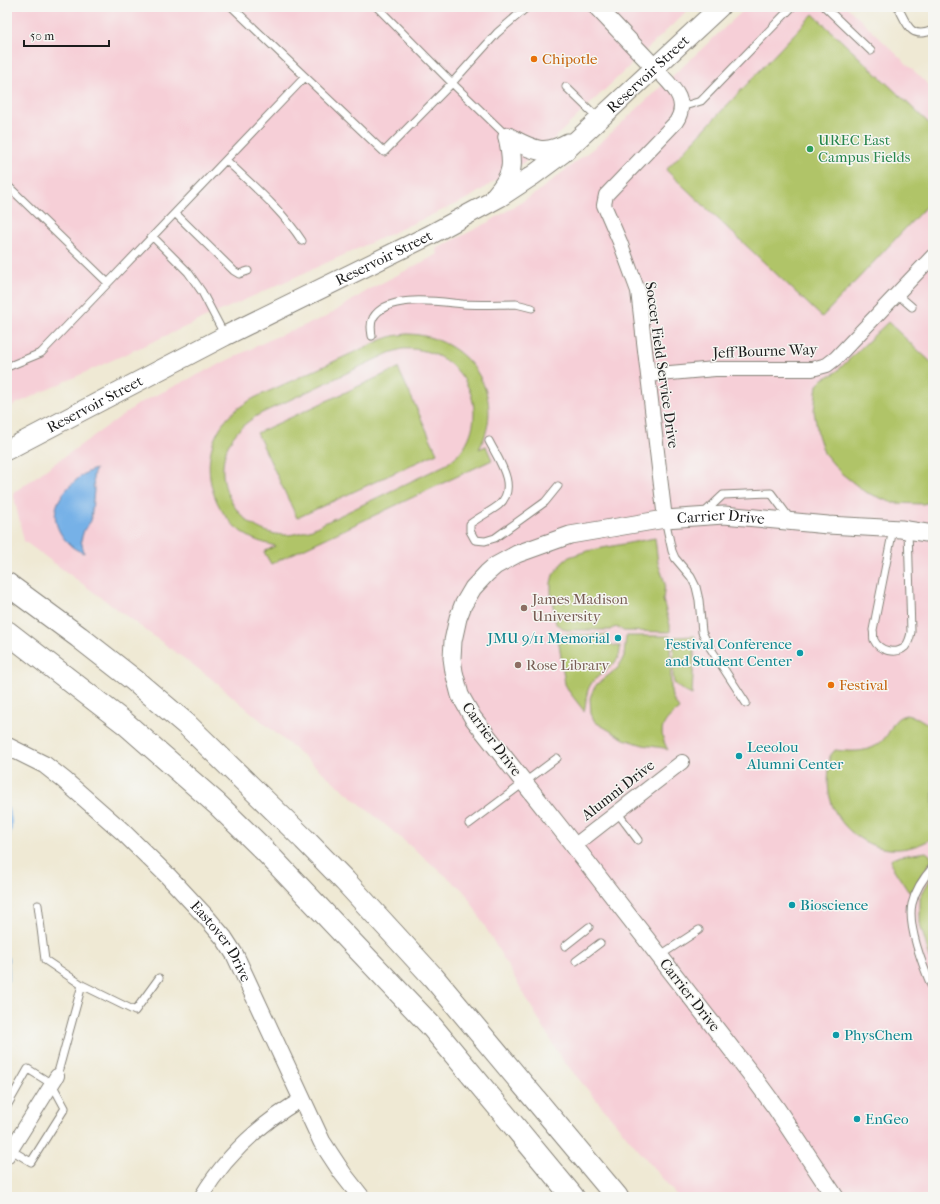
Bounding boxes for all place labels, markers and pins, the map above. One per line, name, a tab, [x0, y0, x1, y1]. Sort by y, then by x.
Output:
place label: Chipotle	[542, 50, 598, 68]
marker: Chipotle	[529, 54, 539, 64]
place label: UREC East Campus Fields	[818, 131, 911, 166]
marker: UREC East Campus Fields	[805, 144, 815, 154]
place label: James Madison University	[531, 590, 628, 625]
marker: James Madison University	[519, 603, 529, 613]
place label: JMU 9/11 Memorial	[487, 629, 610, 647]
marker: JMU 9/11 Memorial	[613, 633, 623, 643]
place label: Festival Conference and Student Center	[665, 635, 793, 670]
marker: Festival Conference and Student Center	[795, 648, 805, 658]
place label: Rose Library	[526, 656, 610, 674]
marker: Rose Library	[513, 660, 523, 670]
place label: Festival	[839, 676, 888, 694]
marker: Festival	[826, 680, 836, 690]
place label: Leeolou Alumni Center	[746, 738, 844, 773]
marker: Leeolou Alumni Center	[734, 751, 744, 761]
place label: Bioscience	[800, 896, 869, 914]
marker: Bioscience	[787, 900, 797, 910]
place label: PhysChem	[844, 1026, 913, 1044]
marker: PhysChem	[831, 1030, 841, 1040]
place label: EnGeo	[865, 1110, 909, 1128]
marker: EnGeo	[852, 1114, 862, 1124]

